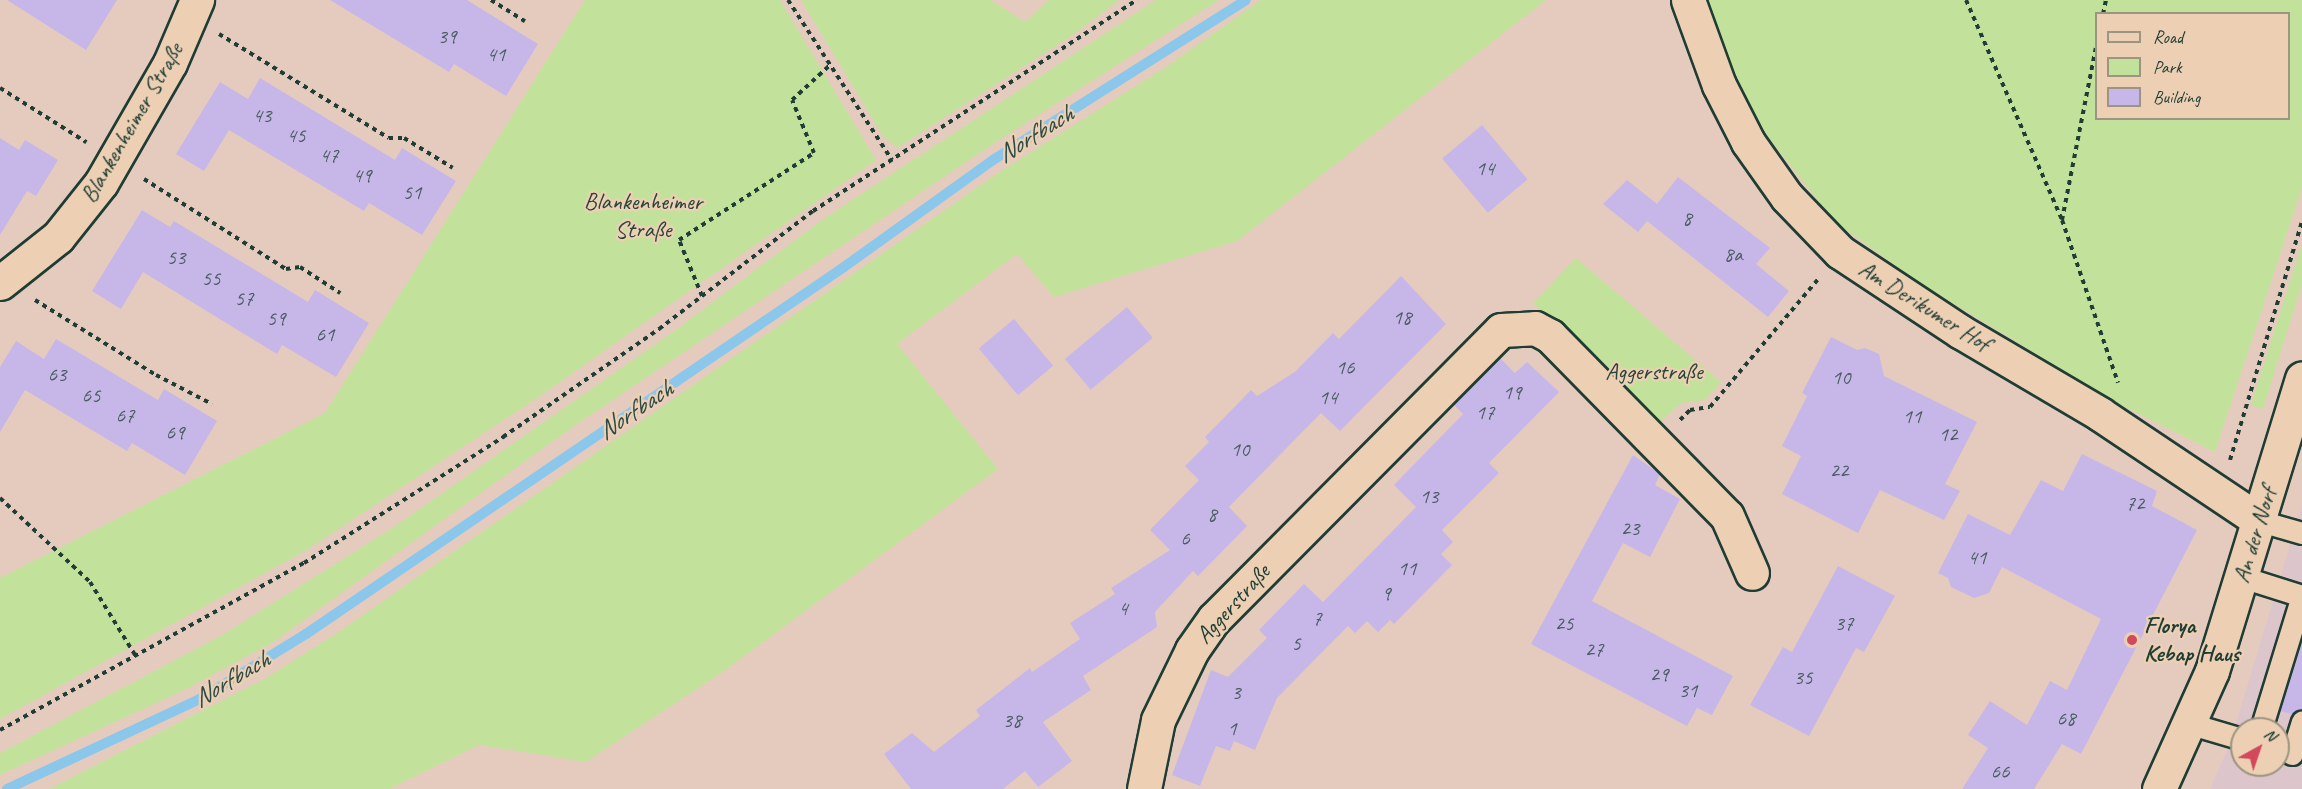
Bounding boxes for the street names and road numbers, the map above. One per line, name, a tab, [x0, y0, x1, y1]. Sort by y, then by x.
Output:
street label: Blankenheimer Straße	[74, 37, 190, 209]
street label: Am Derikumer Hof	[1853, 254, 1995, 358]
street label: An der Norf	[2227, 484, 2283, 586]
street label: Aggerstraße	[1190, 558, 1276, 650]

